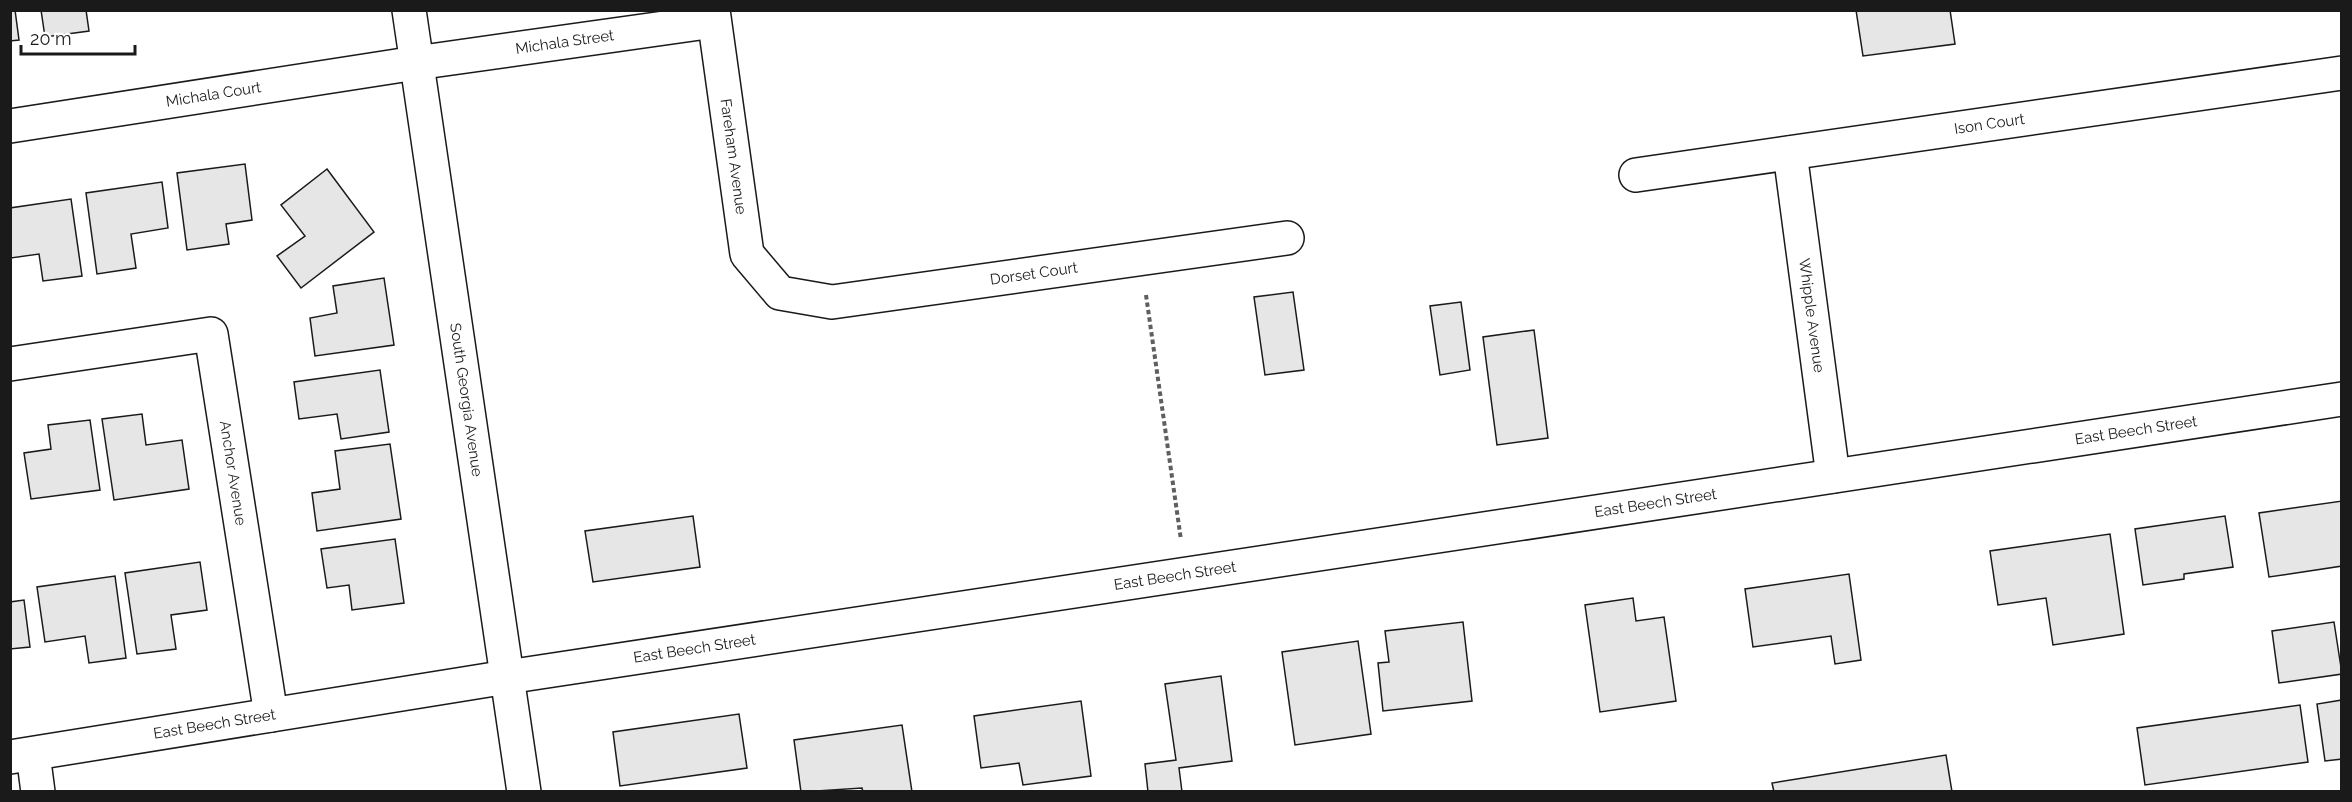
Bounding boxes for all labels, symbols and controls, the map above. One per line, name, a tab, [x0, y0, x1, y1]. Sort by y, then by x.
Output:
scale bar	[21, 18, 135, 56]
street label: Michala Street	[514, 26, 615, 58]
text: 20 m	[30, 28, 72, 49]
street label: Michala Court	[165, 78, 262, 111]
street label: Fareham Avenue	[716, 98, 750, 216]
street label: Ison Court	[1953, 110, 2026, 138]
street label: Whipple Avenue	[1795, 257, 1828, 374]
street label: Dorset Court	[989, 259, 1079, 289]
street label: South Georgia Avenue	[446, 322, 487, 478]
street label: East Beech Street	[2074, 412, 2198, 448]
street label: Anchor Avenue	[216, 419, 250, 527]
street label: East Beech Street	[1593, 485, 1718, 521]
street label: East Beech Street	[1113, 558, 1237, 594]
street label: East Beech Street	[632, 630, 757, 667]
street label: East Beech Street	[152, 705, 277, 743]

